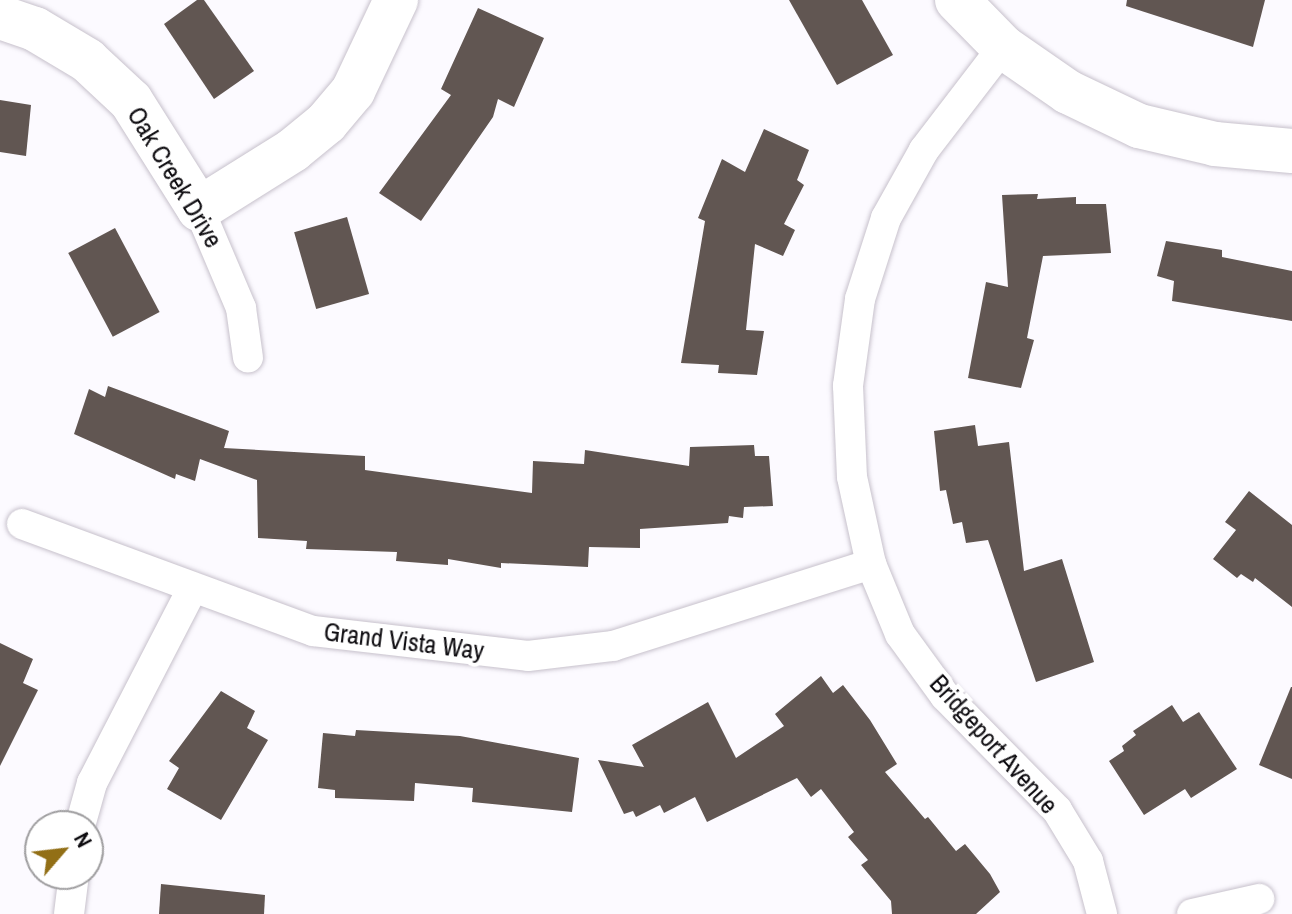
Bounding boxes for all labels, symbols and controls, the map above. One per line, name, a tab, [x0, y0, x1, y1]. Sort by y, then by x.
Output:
street label: Oak Creek Drive	[121, 101, 229, 253]
street label: Grand Vista Way	[322, 616, 486, 666]
street label: Bridgeport Avenue	[923, 668, 1065, 820]
north arrow	[24, 810, 104, 890]
text: N	[67, 827, 100, 852]

